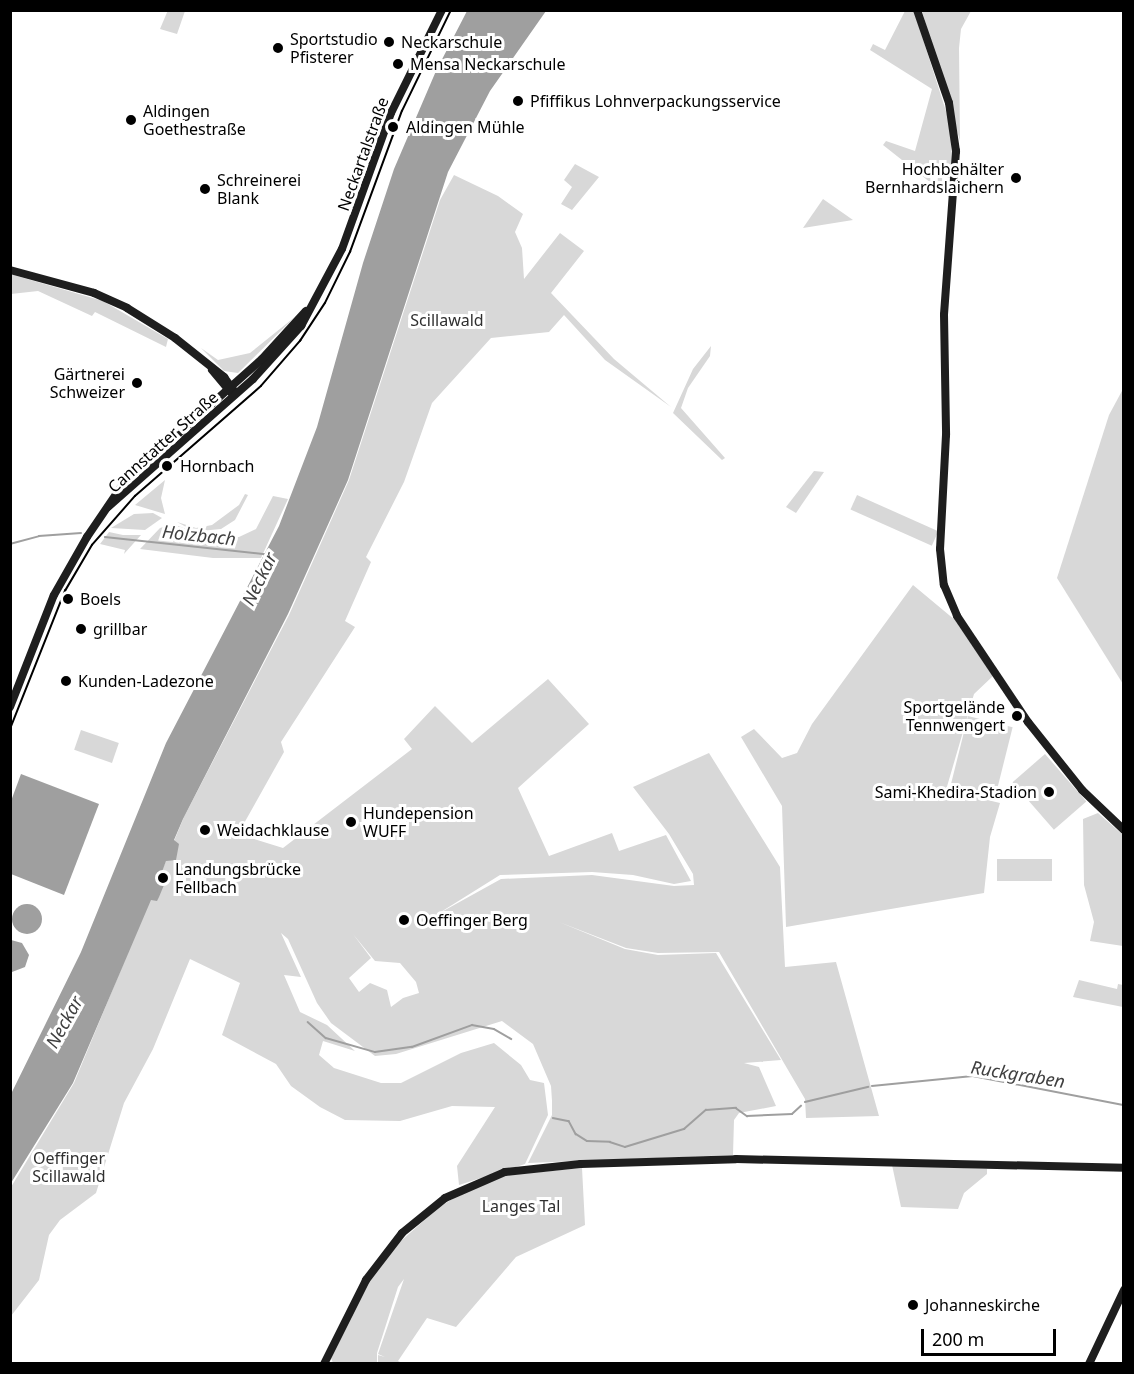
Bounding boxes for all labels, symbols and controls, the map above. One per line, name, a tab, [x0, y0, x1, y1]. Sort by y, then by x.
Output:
place label: Sportstudio Pfisterer	[290, 29, 378, 67]
place label: Neckarschule	[401, 32, 502, 52]
marker: Neckarschule	[382, 35, 396, 49]
marker: Sportstudio Pfisterer	[271, 41, 285, 55]
place label: Mensa Neckarschule	[410, 54, 565, 74]
marker: Mensa Neckarschule	[391, 57, 405, 71]
place label: Pfiffikus Lohnverpackungsservice	[530, 91, 781, 111]
street label: Neckartalstraße	[334, 94, 392, 214]
marker: Pfiffikus Lohnverpackungsservice	[511, 94, 525, 108]
place label: Aldingen Goethestraße	[143, 101, 246, 139]
marker: Aldingen Goethestraße	[124, 113, 138, 127]
place label: Aldingen Mühle	[406, 117, 525, 137]
marker: Aldingen Mühle	[384, 118, 402, 136]
place label: Hochbehälter Bernhardslaichern	[865, 159, 1004, 197]
place label: Schreinerei Blank	[217, 170, 301, 208]
marker: Hochbehälter Bernhardslaichern	[1009, 171, 1023, 185]
marker: Schreinerei Blank	[198, 182, 212, 196]
park label: Scillawald	[410, 310, 484, 330]
place label: Gärtnerei Schweizer	[50, 364, 125, 402]
marker: Gärtnerei Schweizer	[130, 376, 144, 390]
street label: Cannstatter Straße	[104, 388, 222, 496]
place label: Hornbach	[180, 456, 254, 476]
marker: Hornbach	[158, 457, 176, 475]
water label: Holzbach	[161, 520, 237, 550]
water label: Neckar	[237, 549, 281, 609]
place label: Boels	[80, 589, 121, 609]
marker: Boels	[61, 592, 75, 606]
place label: grillbar	[93, 619, 147, 639]
marker: grillbar	[74, 622, 88, 636]
place label: Kunden-Ladezone	[78, 671, 214, 691]
marker: Kunden-Ladezone	[59, 674, 73, 688]
place label: Sportgelände Tennwengert	[904, 697, 1005, 735]
marker: Sportgelände Tennwengert	[1010, 709, 1024, 723]
place label: Sami-Khedira-Stadion	[875, 782, 1037, 802]
marker: Sami-Khedira-Stadion	[1042, 785, 1056, 799]
place label: Hundepension WUFF	[363, 803, 474, 841]
marker: Hundepension WUFF	[344, 815, 358, 829]
place label: Weidachklause	[217, 820, 329, 840]
marker: Weidachklause	[198, 823, 212, 837]
place label: Landungsbrücke Fellbach	[175, 859, 301, 897]
marker: Landungsbrücke Fellbach	[156, 871, 170, 885]
place label: Oeffinger Berg	[416, 910, 528, 930]
marker: Oeffinger Berg	[397, 913, 411, 927]
water label: Neckar	[41, 992, 87, 1052]
water label: Ruckgraben	[969, 1056, 1067, 1092]
park label: Oeffinger Scillawald	[32, 1148, 106, 1186]
park label: Langes Tal	[482, 1196, 560, 1216]
place label: Johanneskirche	[925, 1295, 1040, 1315]
marker: Johanneskirche	[906, 1298, 920, 1312]
scale bar	[924, 1317, 1059, 1355]
text: 200 m	[932, 1327, 984, 1351]

